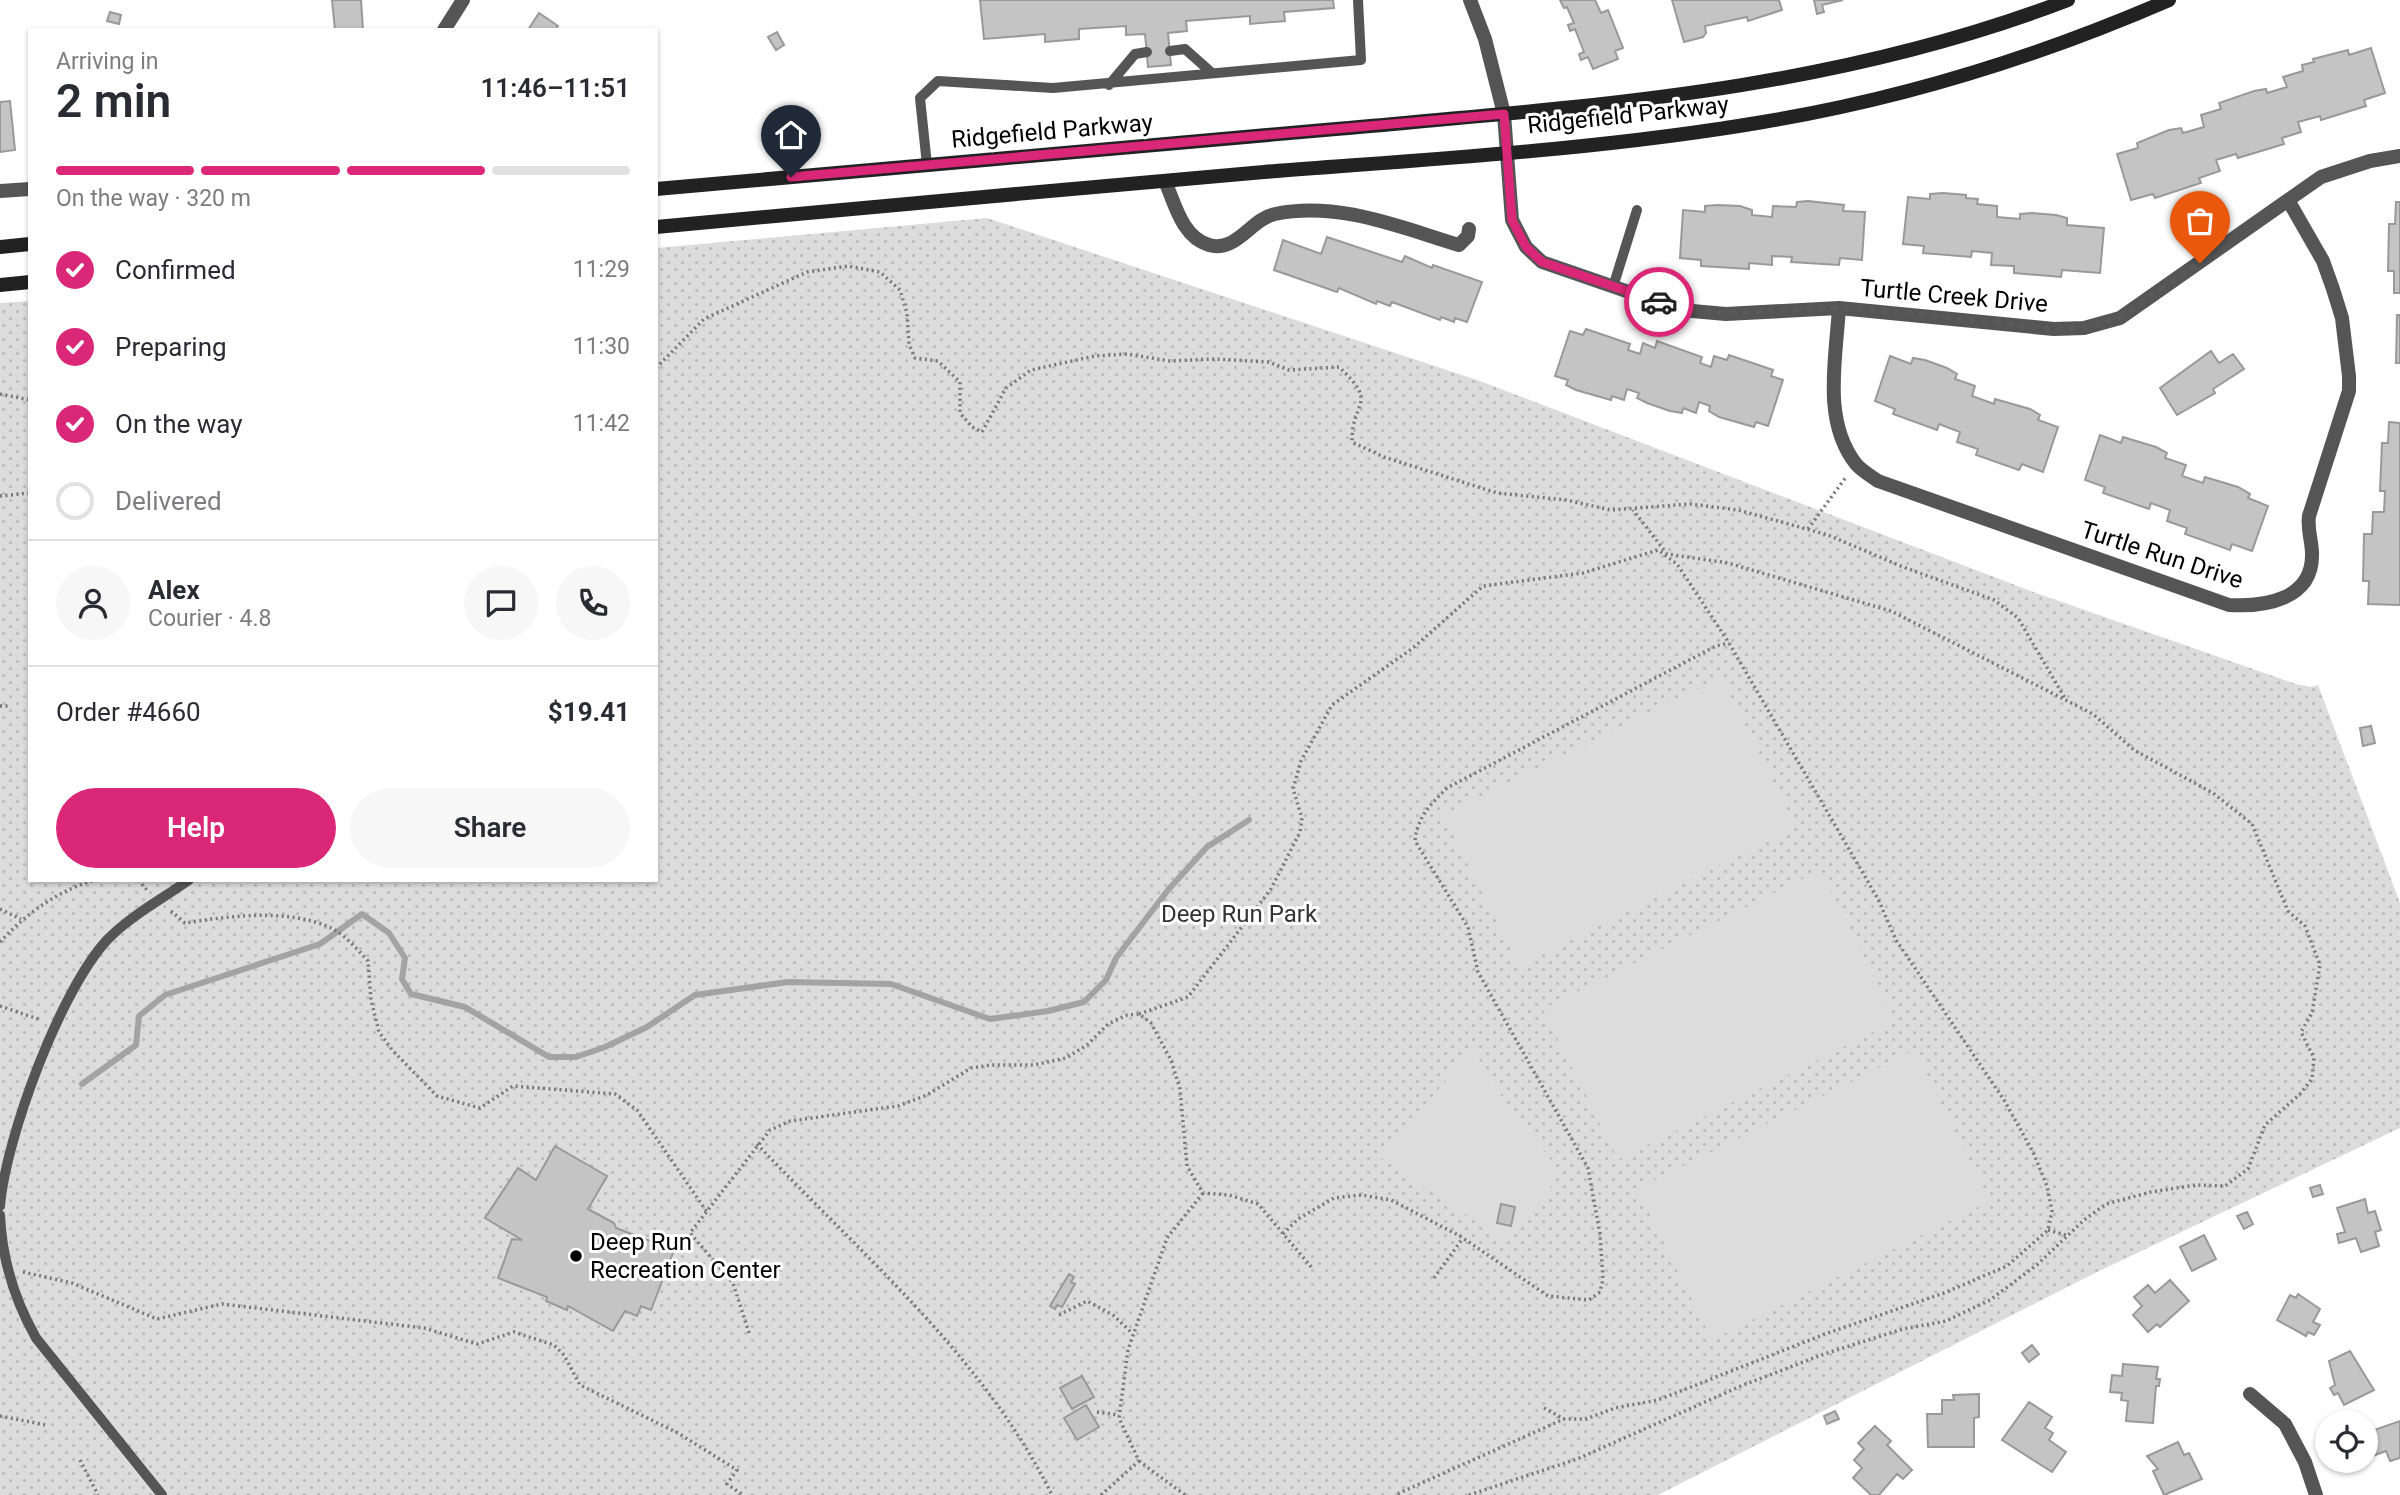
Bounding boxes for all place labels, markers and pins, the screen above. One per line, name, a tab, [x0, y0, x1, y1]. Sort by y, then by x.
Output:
pin	[761, 105, 821, 177]
pin	[2170, 191, 2230, 263]
place label: Deep Run Recreation Center	[590, 1228, 781, 1284]
marker: Deep Run Recreation Center	[568, 1248, 584, 1264]

